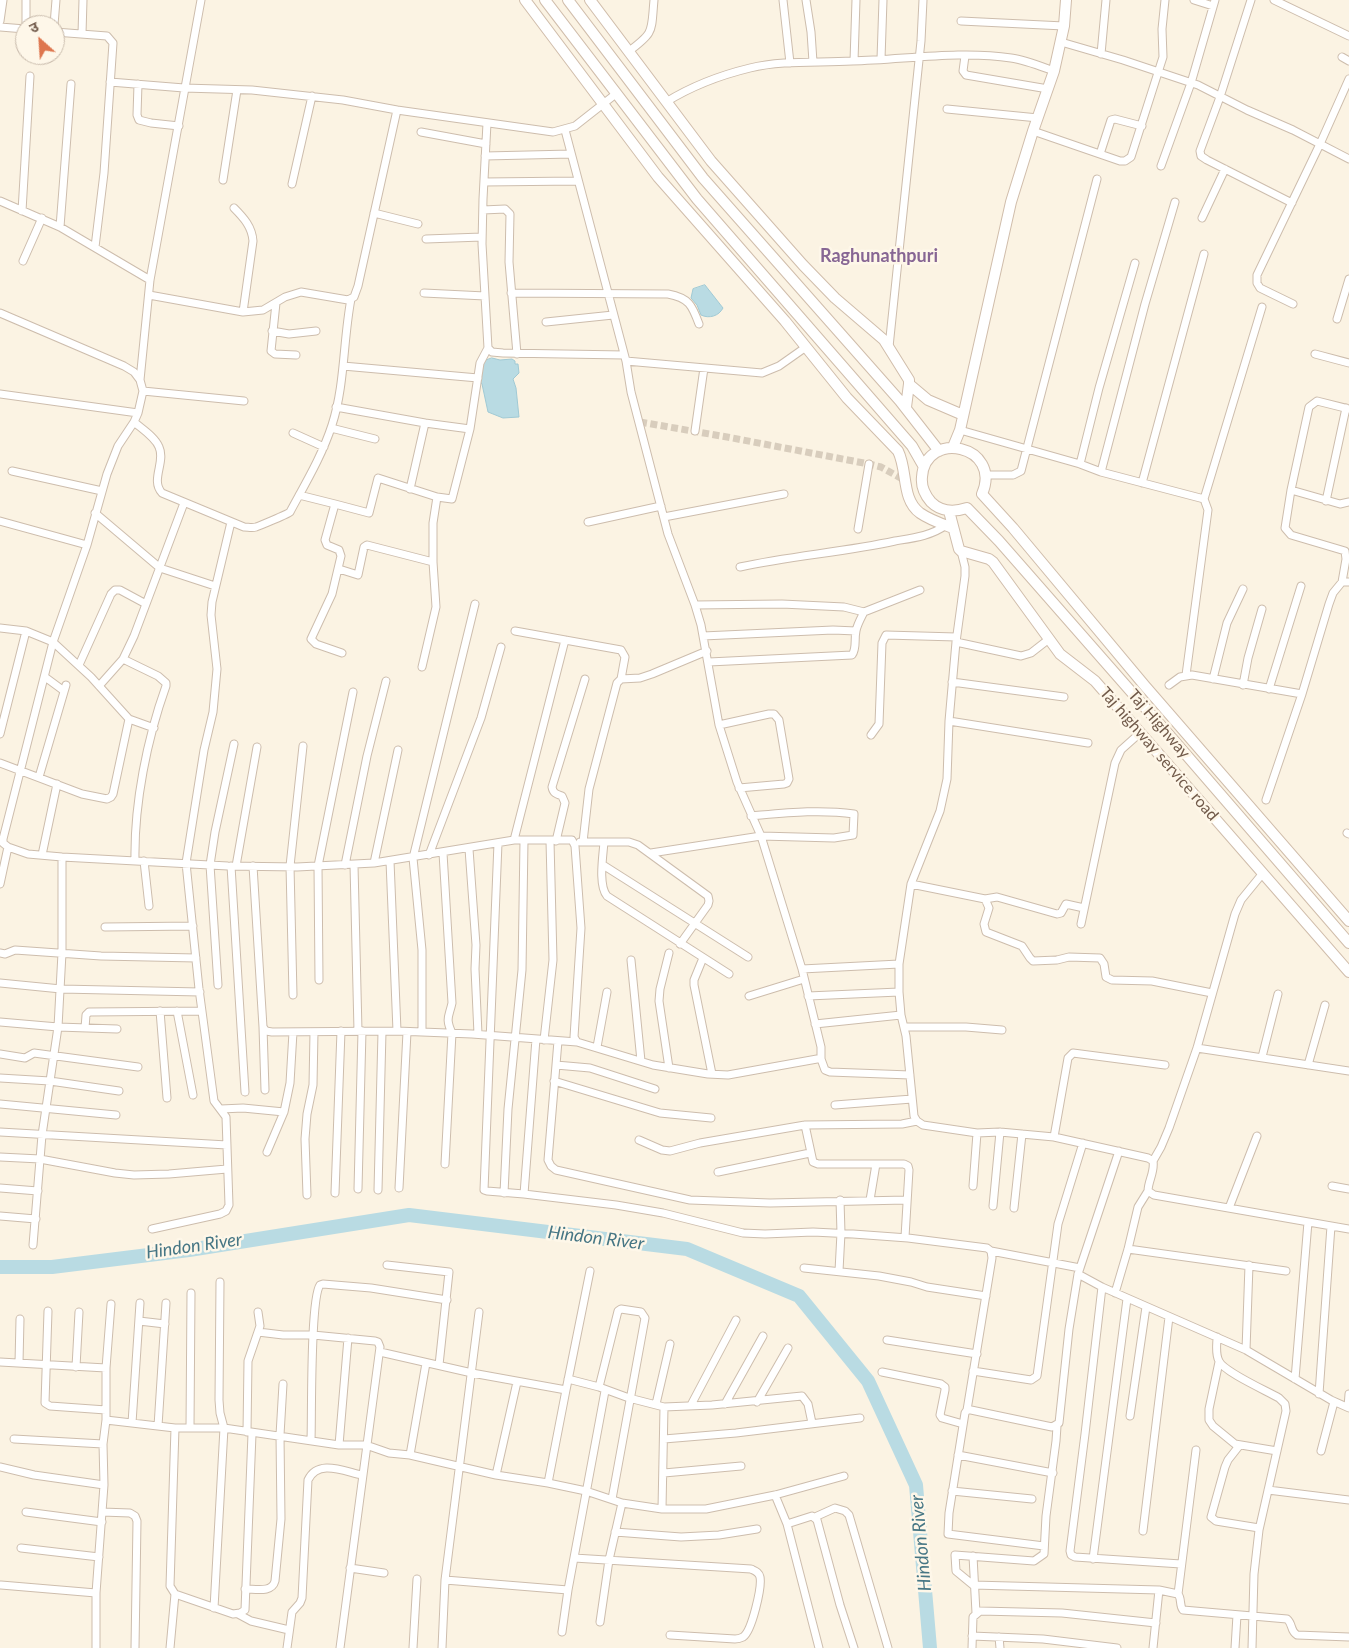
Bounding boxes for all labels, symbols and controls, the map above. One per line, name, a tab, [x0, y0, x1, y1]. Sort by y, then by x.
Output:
north arrow	[15, 15, 65, 65]
text: उ	[26, 18, 41, 36]
district label: Raghunathpuri	[820, 245, 938, 267]
street label: Taj highway service road	[1096, 683, 1222, 825]
street label: Taj Highway	[1124, 686, 1194, 762]
water label: Hindon River	[547, 1221, 645, 1255]
water label: Hindon River	[145, 1229, 243, 1263]
water label: Hindon River	[906, 1494, 936, 1592]

